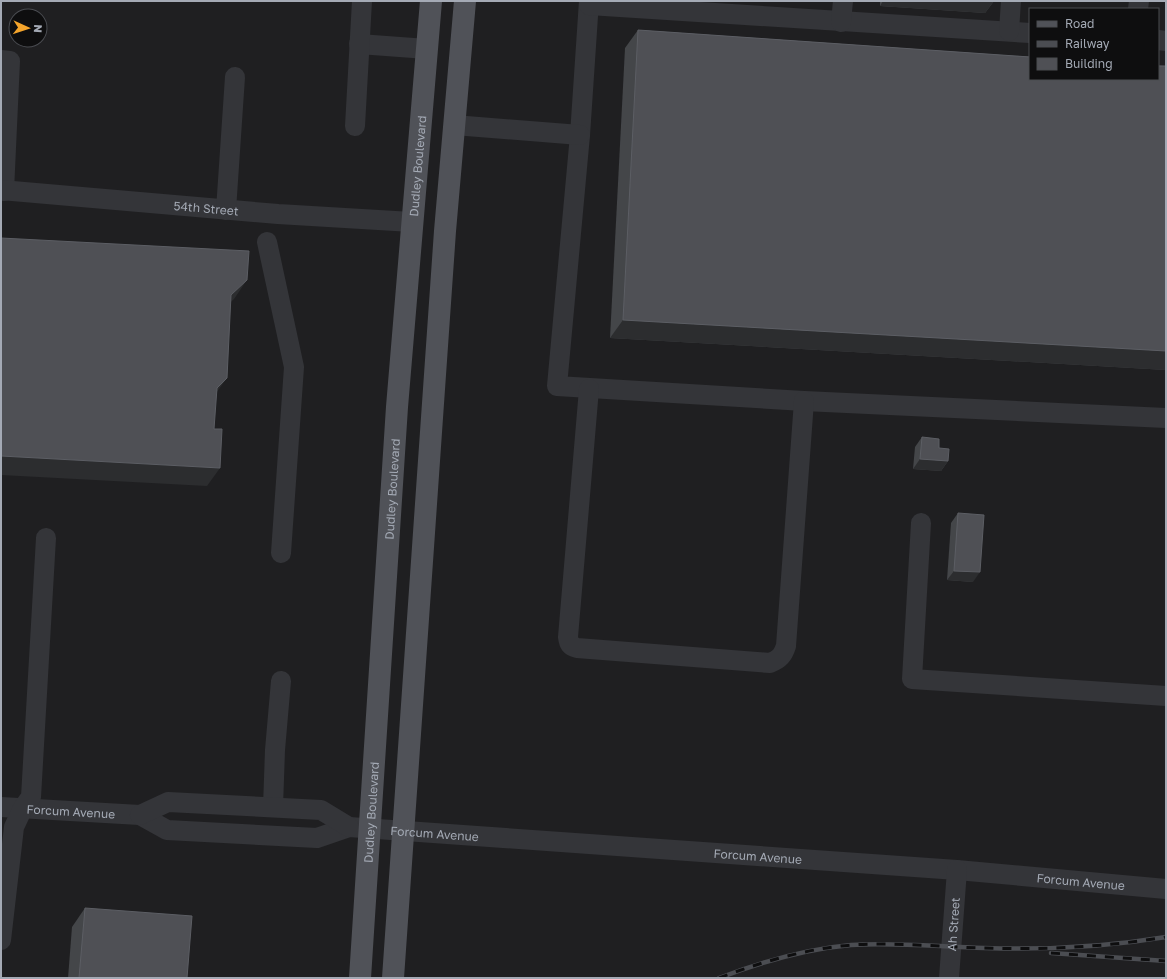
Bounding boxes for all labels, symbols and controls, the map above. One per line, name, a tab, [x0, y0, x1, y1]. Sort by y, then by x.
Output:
north arrow	[8, 8, 48, 48]
legend	[1029, 8, 1159, 80]
text: Road	[1065, 16, 1094, 31]
text: N	[32, 24, 45, 33]
text: Railway	[1065, 36, 1110, 51]
text: Building	[1065, 56, 1113, 71]
street label: Dudley Boulevard	[405, 115, 429, 217]
street label: 54th Street	[173, 198, 239, 218]
street label: Dudley Boulevard	[381, 438, 402, 540]
street label: Dudley Boulevard	[360, 761, 381, 863]
street label: Forcum Avenue	[26, 801, 116, 821]
street label: Forcum Avenue	[390, 822, 479, 844]
street label: Forcum Avenue	[713, 845, 803, 867]
street label: Forcum Avenue	[1036, 870, 1126, 893]
street label: Ah Street	[944, 896, 962, 952]

